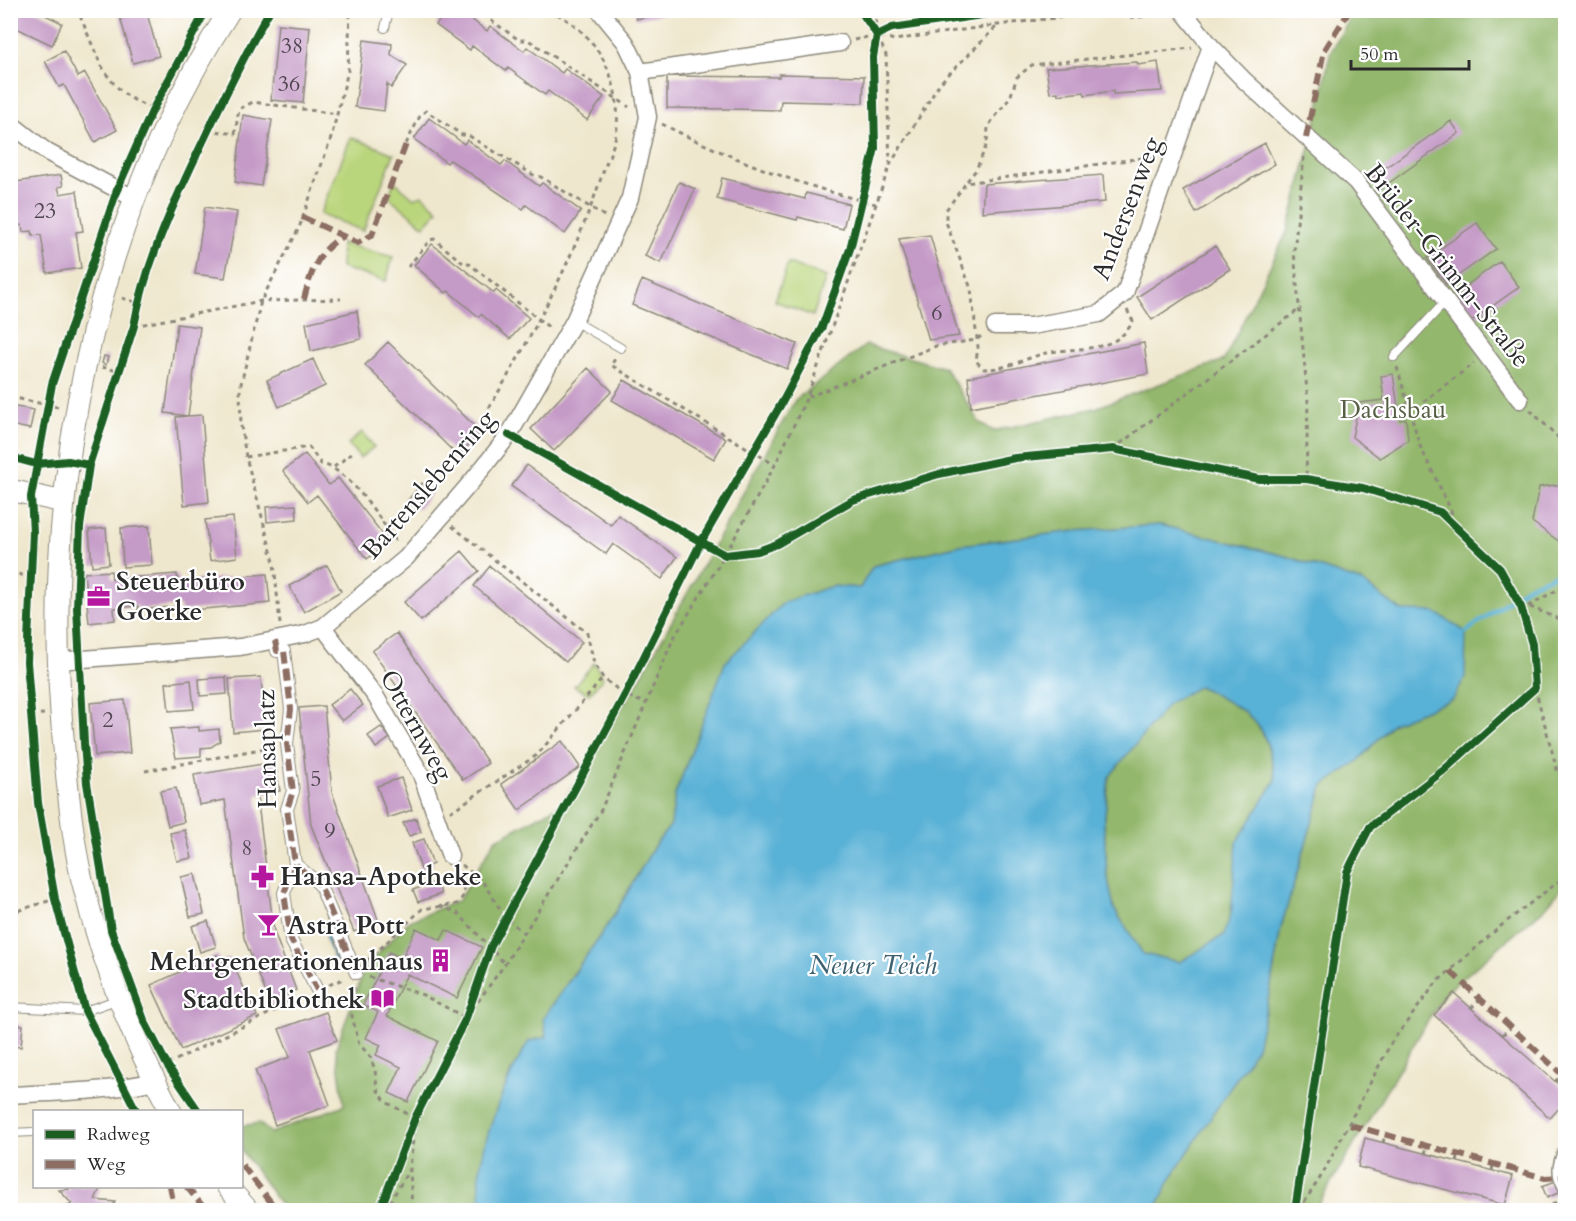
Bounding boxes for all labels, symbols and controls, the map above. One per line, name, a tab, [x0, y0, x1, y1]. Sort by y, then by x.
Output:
house number: 38	[281, 31, 303, 61]
scale bar	[1351, 33, 1470, 71]
text: 50 m	[1360, 42, 1399, 67]
house number: 36	[278, 69, 300, 99]
street label: Andersenweg	[1083, 131, 1170, 285]
street label: Brüder-Grimm-Straße	[1357, 156, 1538, 375]
house number: 23	[34, 196, 56, 226]
house number: 6	[931, 298, 943, 328]
park label: Dachsbau	[1340, 392, 1446, 427]
street label: Bartenslebenring	[354, 402, 503, 566]
place label: Steuerbüro Goerke	[116, 564, 245, 629]
office icon: Steuerbüro Goerke	[85, 583, 111, 609]
street label: Otternweg	[372, 663, 462, 788]
street label: Hansaplatz	[248, 689, 285, 809]
house number: 2	[102, 705, 114, 735]
house number: 5	[310, 764, 322, 794]
house number: 9	[324, 816, 336, 846]
house number: 8	[241, 833, 253, 863]
place label: Hansa-Apotheke	[280, 859, 482, 894]
pharmacy icon: Hansa-Apotheke	[249, 863, 275, 889]
place label: Astra Pott	[287, 908, 404, 943]
bar icon: Astra Pott	[256, 912, 282, 938]
place label: Mehrgenerationenhaus	[149, 944, 423, 979]
water label: Neuer Teich	[809, 947, 937, 984]
building icon: Mehrgenerationenhaus	[428, 948, 454, 974]
place label: Stadtbibliothek	[183, 982, 365, 1017]
library icon: Stadtbibliothek	[369, 986, 395, 1012]
legend	[33, 1110, 243, 1188]
text: Radweg	[87, 1122, 150, 1147]
text: Weg	[86, 1152, 126, 1177]

